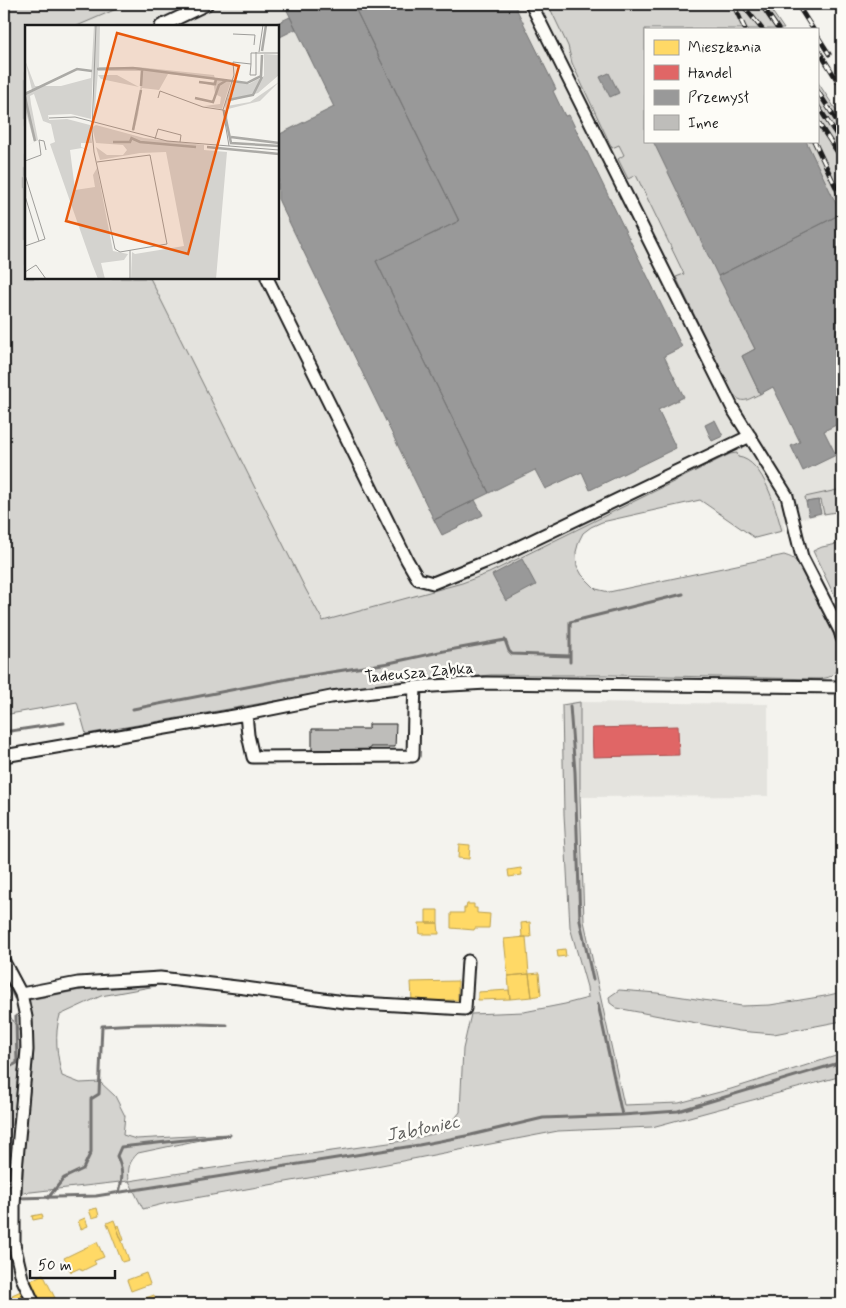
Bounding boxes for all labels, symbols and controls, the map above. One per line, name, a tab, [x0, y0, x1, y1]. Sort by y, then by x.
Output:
inset map	[25, 25, 279, 279]
legend	[644, 28, 818, 142]
text: Mieszkania	[688, 38, 761, 58]
text: Handel	[688, 64, 732, 84]
text: Przemysł	[688, 88, 750, 108]
text: Inne	[688, 114, 719, 134]
street label: Tadeusza Ząbka	[364, 658, 474, 688]
water label: Jabłoniec	[384, 1110, 462, 1148]
scale bar	[30, 1248, 115, 1280]
text: 50 m	[38, 1256, 72, 1276]

